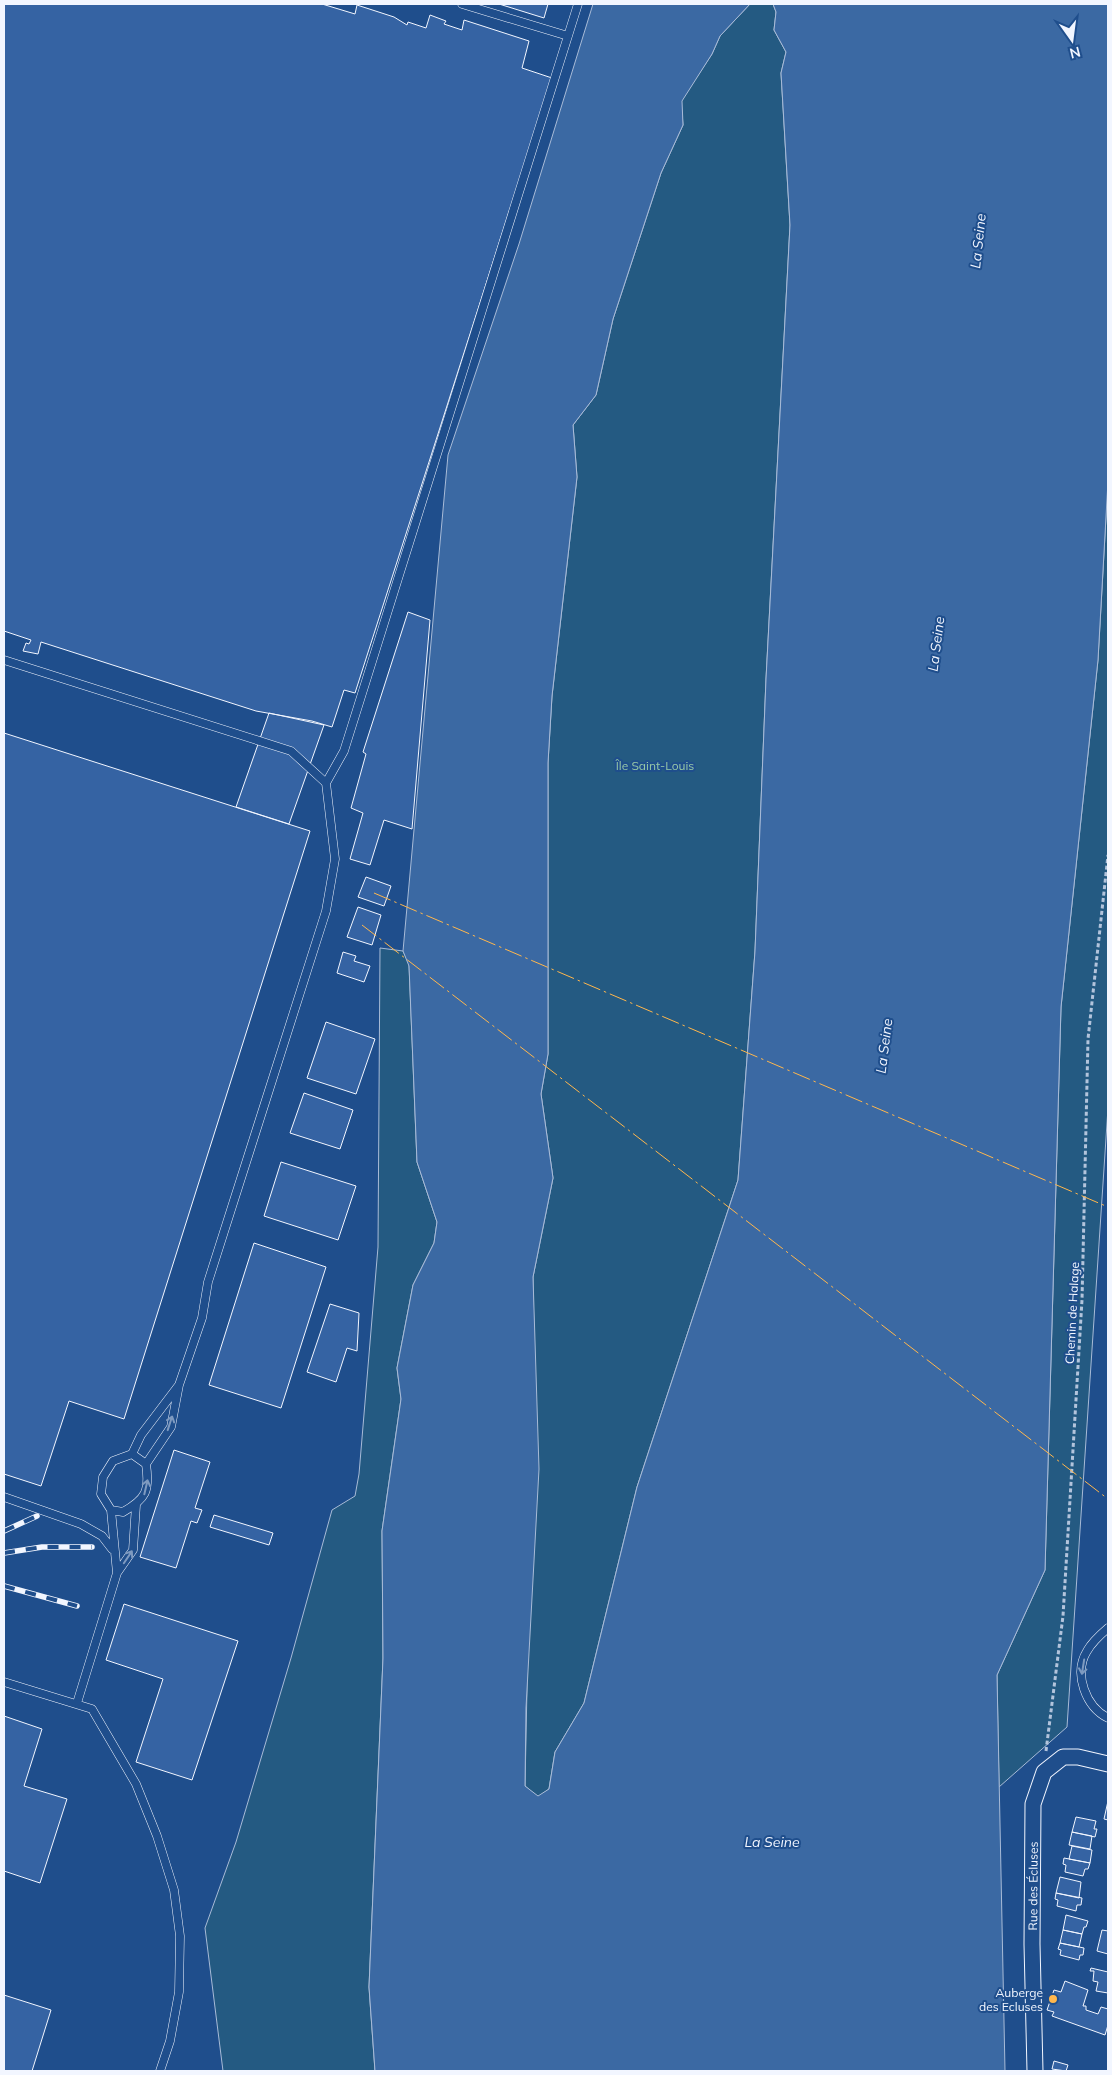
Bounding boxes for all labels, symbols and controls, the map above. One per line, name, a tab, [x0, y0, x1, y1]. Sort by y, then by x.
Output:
north arrow	[1047, 15, 1097, 65]
text: N	[1068, 43, 1082, 63]
water label: La Seine	[966, 212, 990, 269]
water label: La Seine	[924, 615, 948, 672]
park label: Île Saint-Louis	[615, 758, 694, 773]
water label: La Seine	[872, 1017, 896, 1074]
street label: Chemin de Halage	[1062, 1261, 1082, 1365]
one-way arrow	[166, 1415, 176, 1431]
one-way arrow	[142, 1479, 151, 1495]
one-way arrow	[123, 1550, 133, 1564]
one-way arrow	[1077, 1659, 1087, 1675]
water label: La Seine	[744, 1833, 800, 1851]
street label: Rue des Écluses	[1025, 1841, 1040, 1931]
place label: Auberge des Ecluses	[979, 1985, 1043, 2014]
marker: Auberge des Ecluses	[1047, 1993, 1059, 2005]

